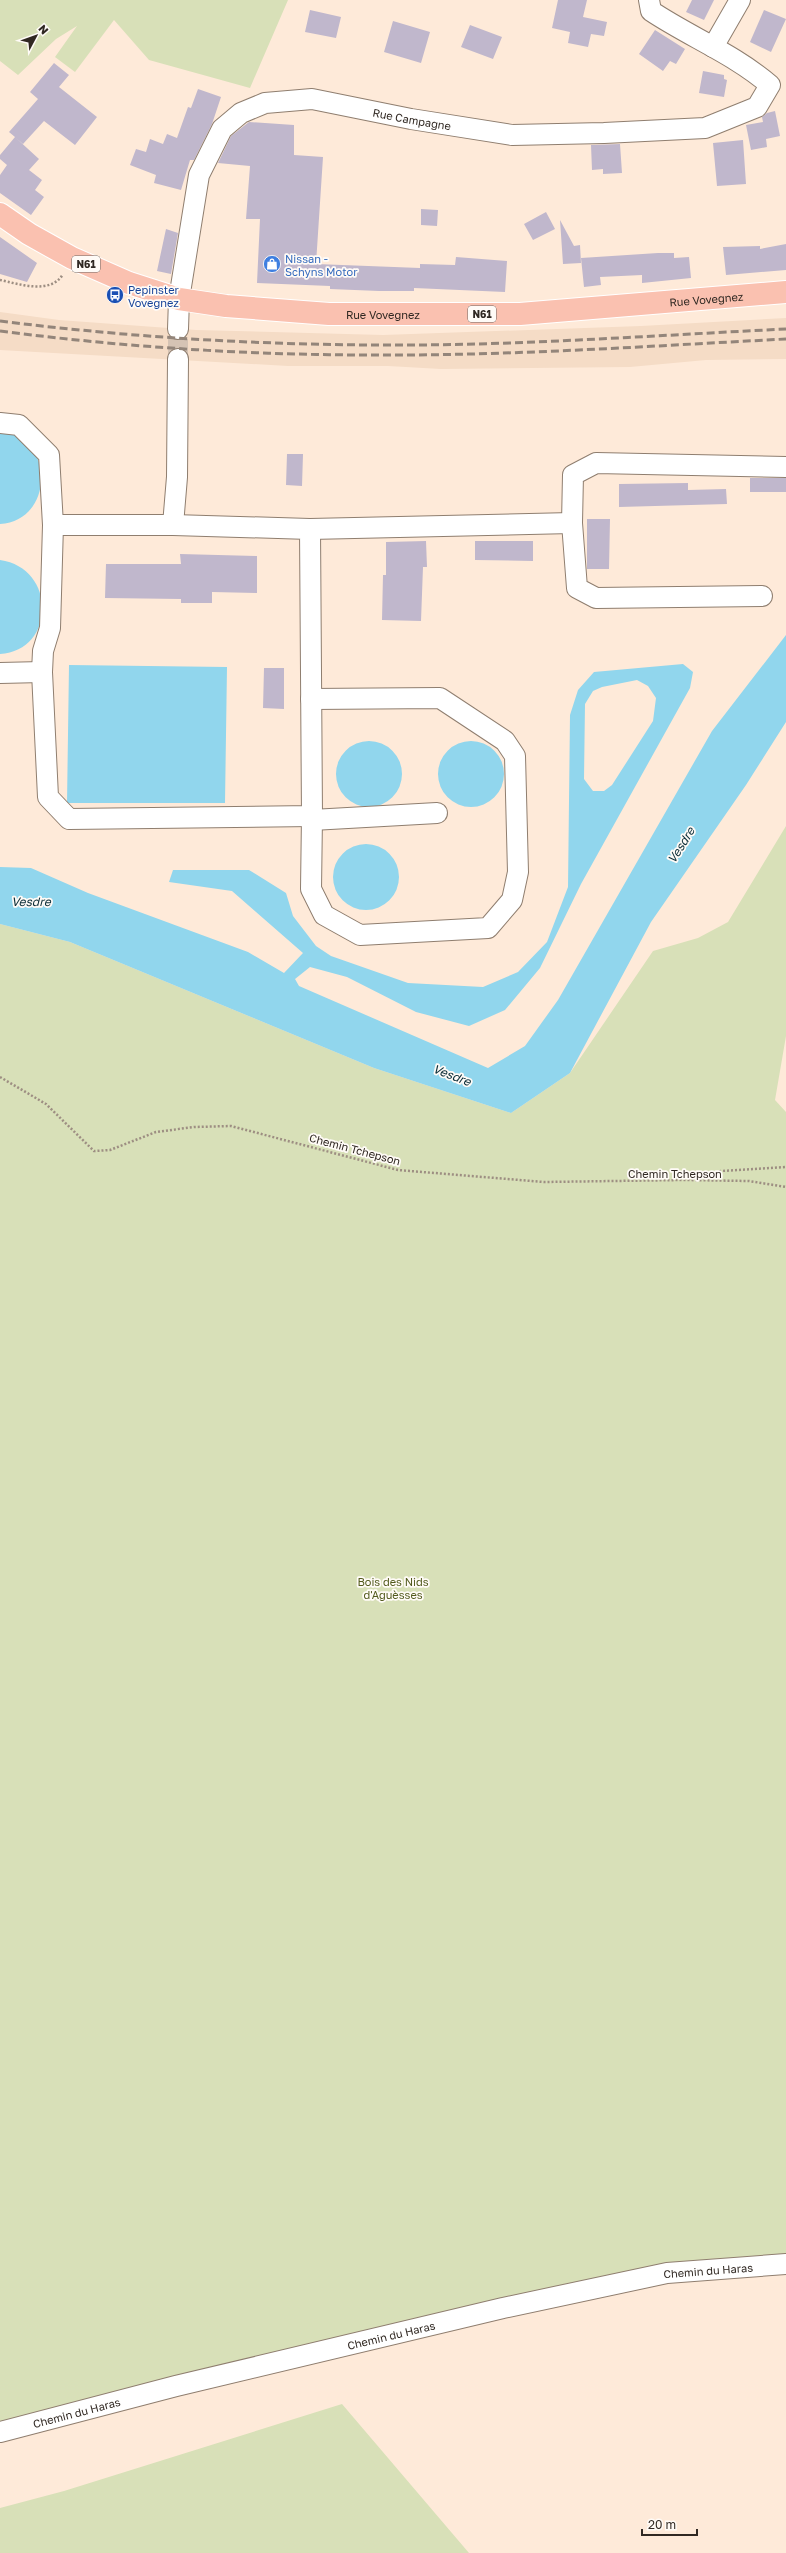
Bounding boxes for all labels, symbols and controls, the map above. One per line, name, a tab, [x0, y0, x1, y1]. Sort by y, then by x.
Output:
north arrow	[16, 16, 56, 56]
text: N	[36, 22, 52, 37]
street label: Rue Campagne	[372, 105, 452, 132]
place label: Nissan - Schyns Motor	[285, 252, 358, 278]
shop icon: Nissan - Schyns Motor	[262, 254, 282, 274]
road number: N61	[72, 256, 100, 272]
place label: Pepinster Vovegnez	[128, 283, 180, 309]
bus stop icon: Pepinster Vovegnez	[105, 285, 125, 305]
street label: Rue Vovegnez	[669, 289, 744, 308]
road number: N61	[468, 306, 496, 322]
street label: Rue Vovegnez	[346, 308, 420, 321]
water label: Vesdre	[664, 823, 698, 866]
water label: Vesdre	[11, 894, 52, 909]
water label: Vesdre	[431, 1061, 474, 1089]
street label: Chemin Tchepson	[308, 1131, 402, 1167]
street label: Chemin Tchepson	[628, 1167, 722, 1180]
park label: Bois des Nids d'Aguèsses	[357, 1575, 429, 1601]
street label: Chemin du Haras	[663, 2260, 754, 2280]
street label: Chemin du Haras	[346, 2318, 436, 2351]
street label: Chemin du Haras	[31, 2394, 122, 2430]
scale bar	[642, 2511, 697, 2537]
text: 20 m	[648, 2517, 676, 2532]

